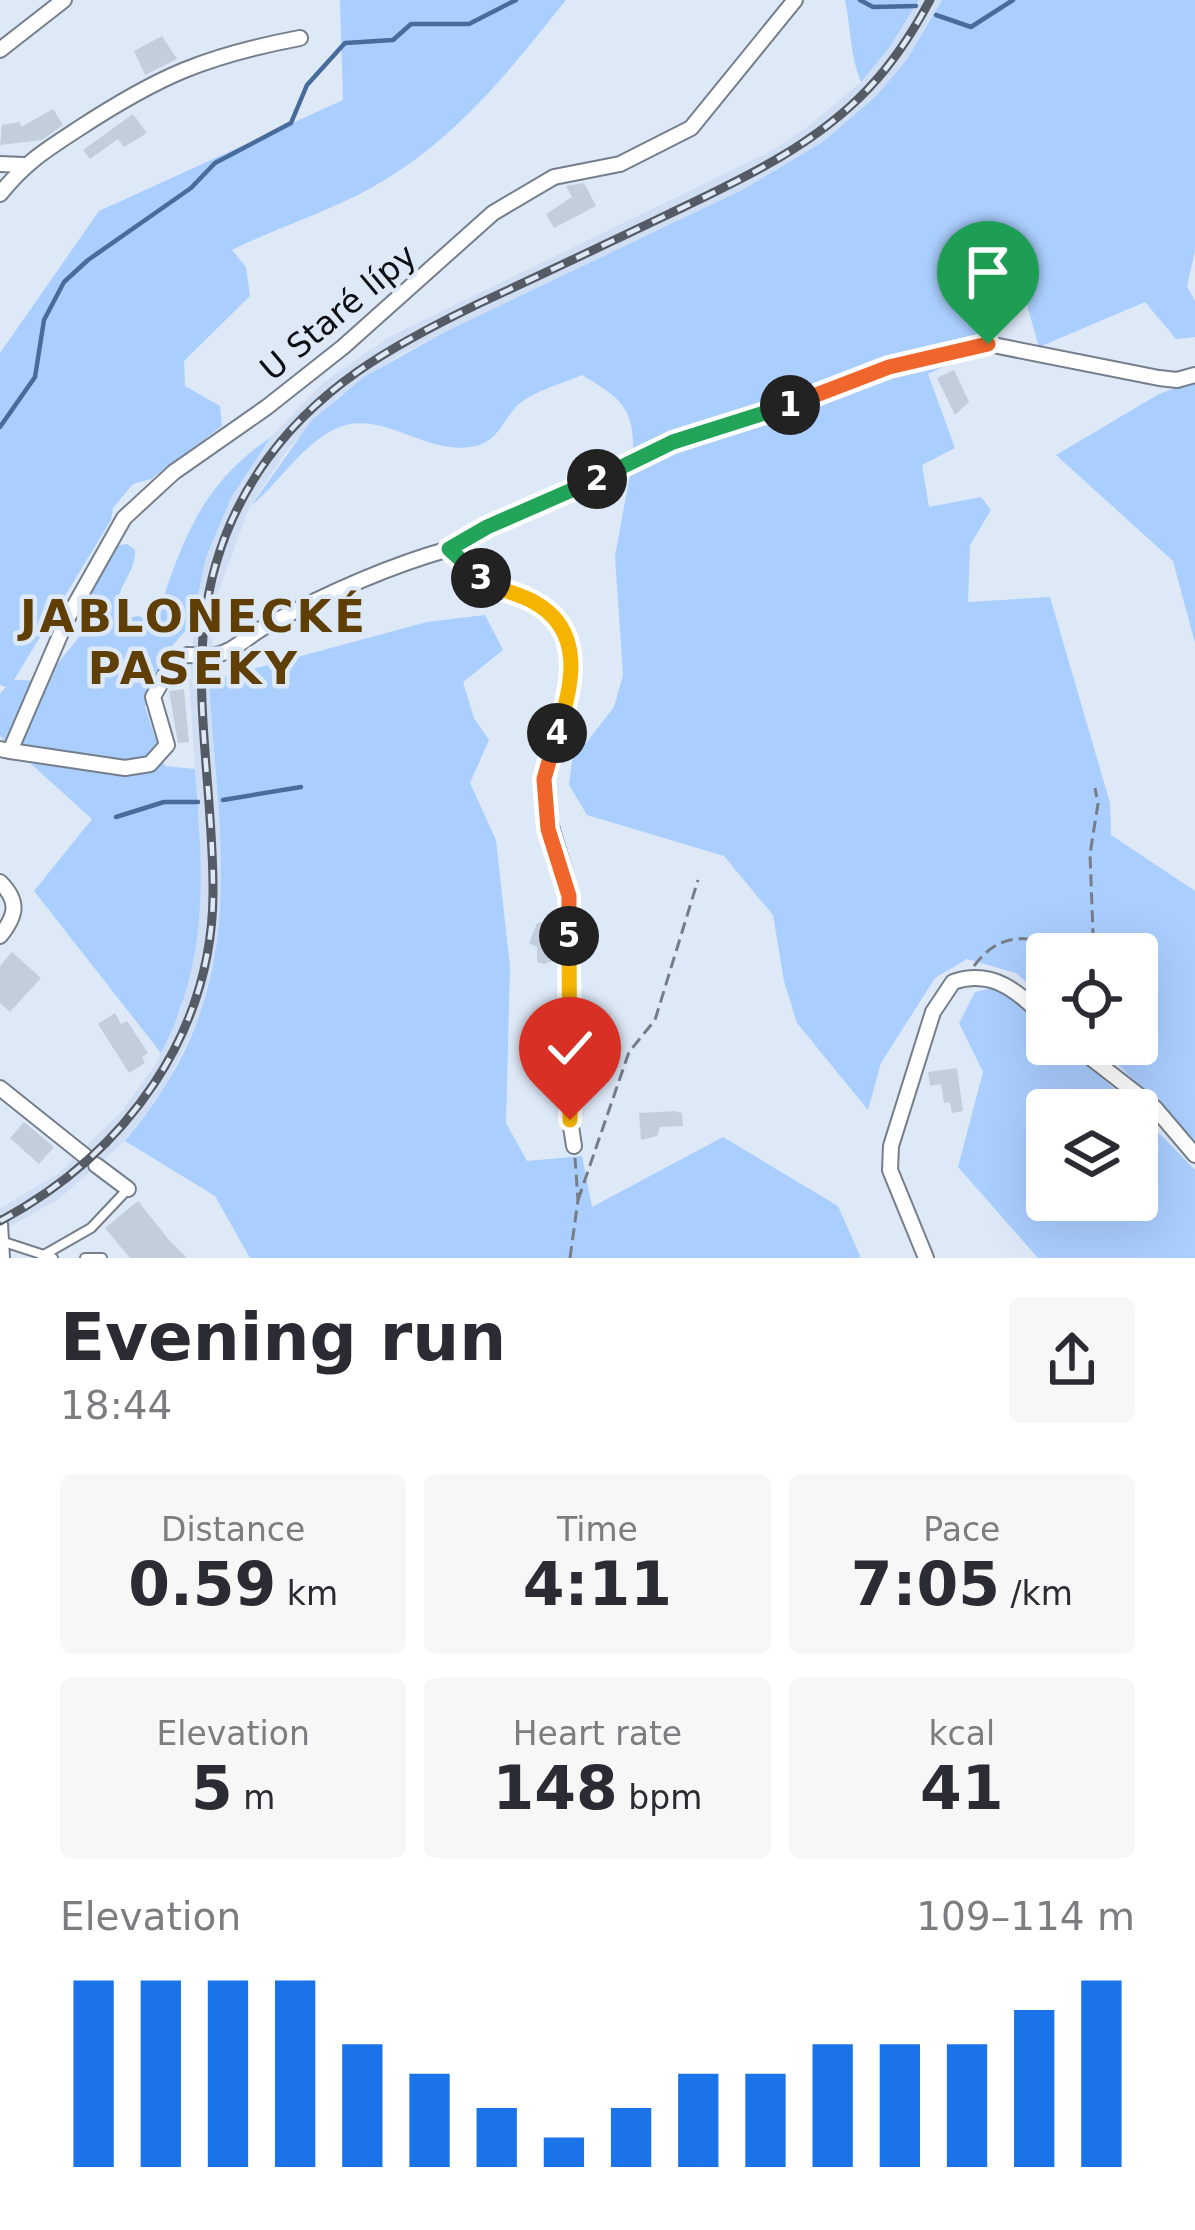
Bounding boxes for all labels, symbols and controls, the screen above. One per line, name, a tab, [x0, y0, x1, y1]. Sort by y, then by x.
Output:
pin	[937, 221, 1039, 344]
street label: U Staré lípy	[252, 236, 424, 388]
icon: arrive	[955, 239, 1021, 305]
pin: 1	[760, 375, 820, 435]
text: 1	[779, 385, 801, 424]
pin: 2	[567, 449, 627, 509]
text: 2	[586, 459, 608, 498]
pin: 3	[451, 548, 511, 608]
text: 3	[470, 558, 492, 597]
district label: JABLONECKÉ PASEKY	[17, 590, 368, 695]
pin: 4	[527, 703, 587, 763]
text: 4	[546, 713, 568, 752]
pin: 5	[539, 906, 599, 966]
text: 5	[558, 916, 580, 955]
map controls	[1026, 933, 1158, 1221]
button: locate	[1026, 933, 1158, 1065]
pin	[519, 997, 621, 1120]
icon: check	[537, 1015, 603, 1081]
button: layers	[1026, 1089, 1158, 1221]
button: share	[1009, 1297, 1135, 1423]
text: Evening run	[60, 1299, 506, 1376]
text: 18:44	[60, 1383, 172, 1428]
text: Distance	[161, 1510, 305, 1549]
text: Time	[557, 1510, 638, 1549]
text: Pace	[923, 1510, 1000, 1549]
text: 0.59	[128, 1549, 276, 1619]
text: 4:11	[523, 1549, 672, 1619]
text: 7:05	[851, 1549, 1000, 1619]
text: km	[276, 1574, 338, 1613]
text: /km	[1000, 1574, 1073, 1613]
text: Elevation	[157, 1714, 310, 1753]
text: Heart rate	[513, 1714, 682, 1753]
text: kcal	[929, 1714, 995, 1753]
text: 5	[191, 1753, 233, 1823]
text: 148	[493, 1753, 618, 1823]
text: 41	[920, 1753, 1004, 1823]
text: m	[233, 1778, 275, 1817]
text: bpm	[618, 1778, 702, 1817]
text: Elevation	[60, 1894, 241, 1939]
text: 109–114 m	[916, 1894, 1135, 1939]

